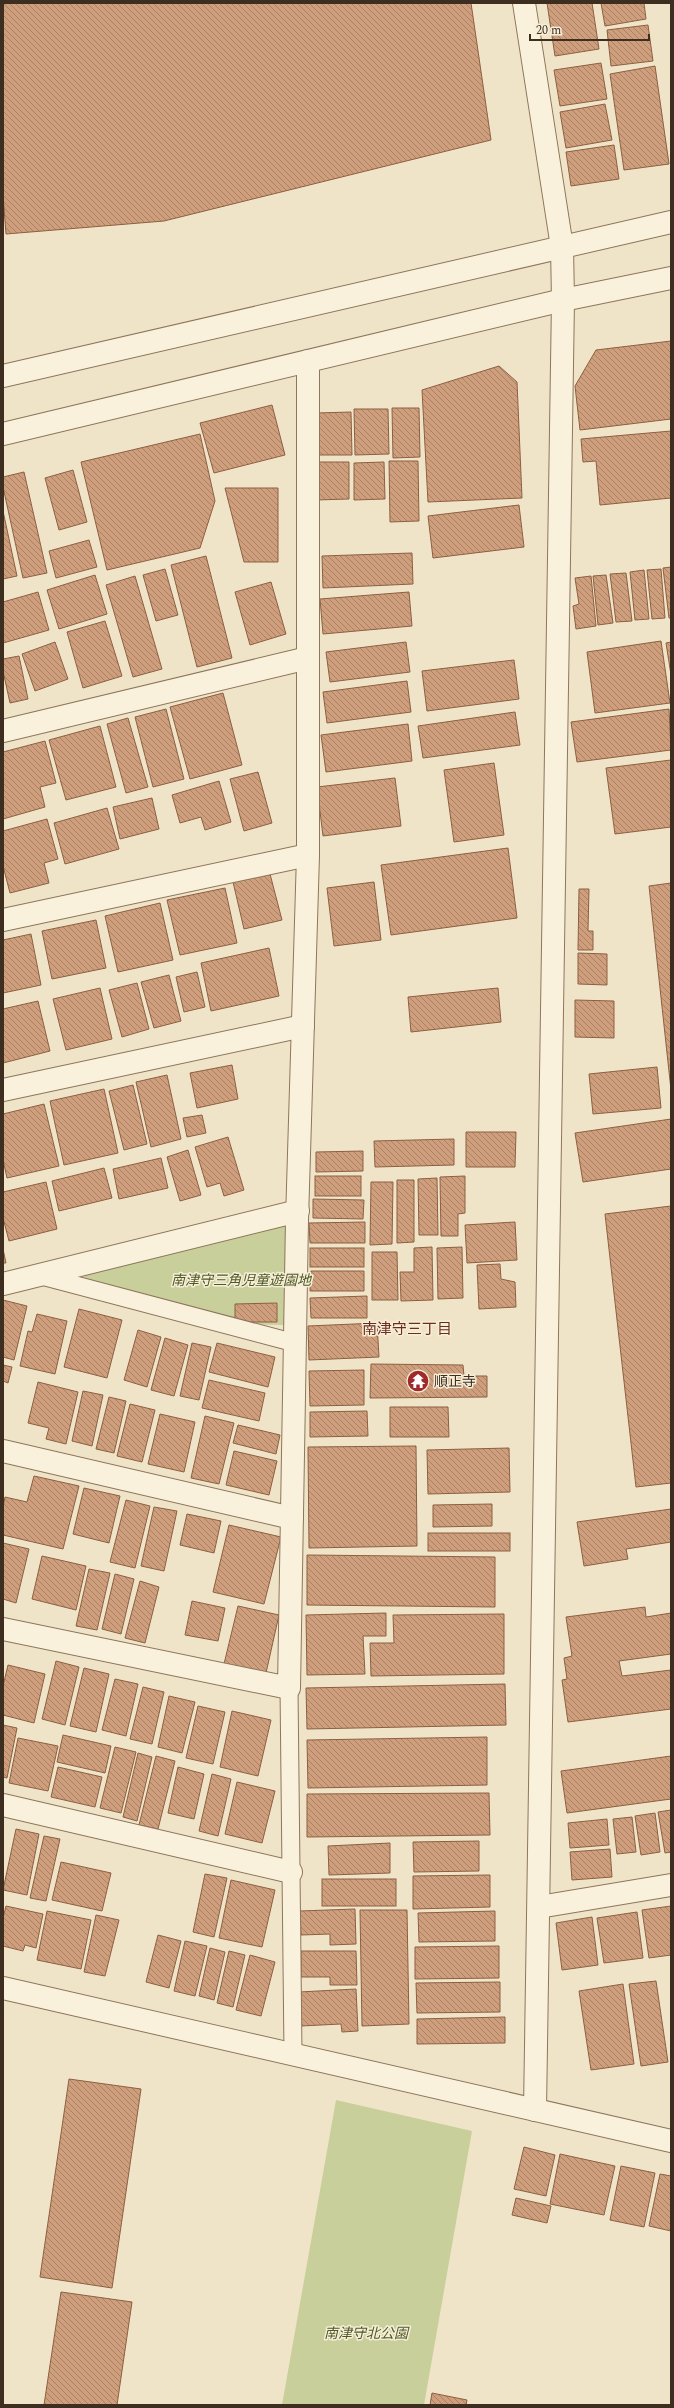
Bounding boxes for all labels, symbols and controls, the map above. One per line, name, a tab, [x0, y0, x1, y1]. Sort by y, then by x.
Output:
scale bar	[530, 16, 649, 42]
text: 20 m	[536, 21, 561, 40]
park label: 南津守三角児童遊園地	[171, 1270, 313, 1291]
district label: 南津守三丁目	[362, 1318, 452, 1341]
temple icon: 順正寺	[405, 1368, 431, 1394]
place label: 順正寺	[434, 1371, 476, 1392]
park label: 南津守北公園	[324, 2323, 410, 2344]

